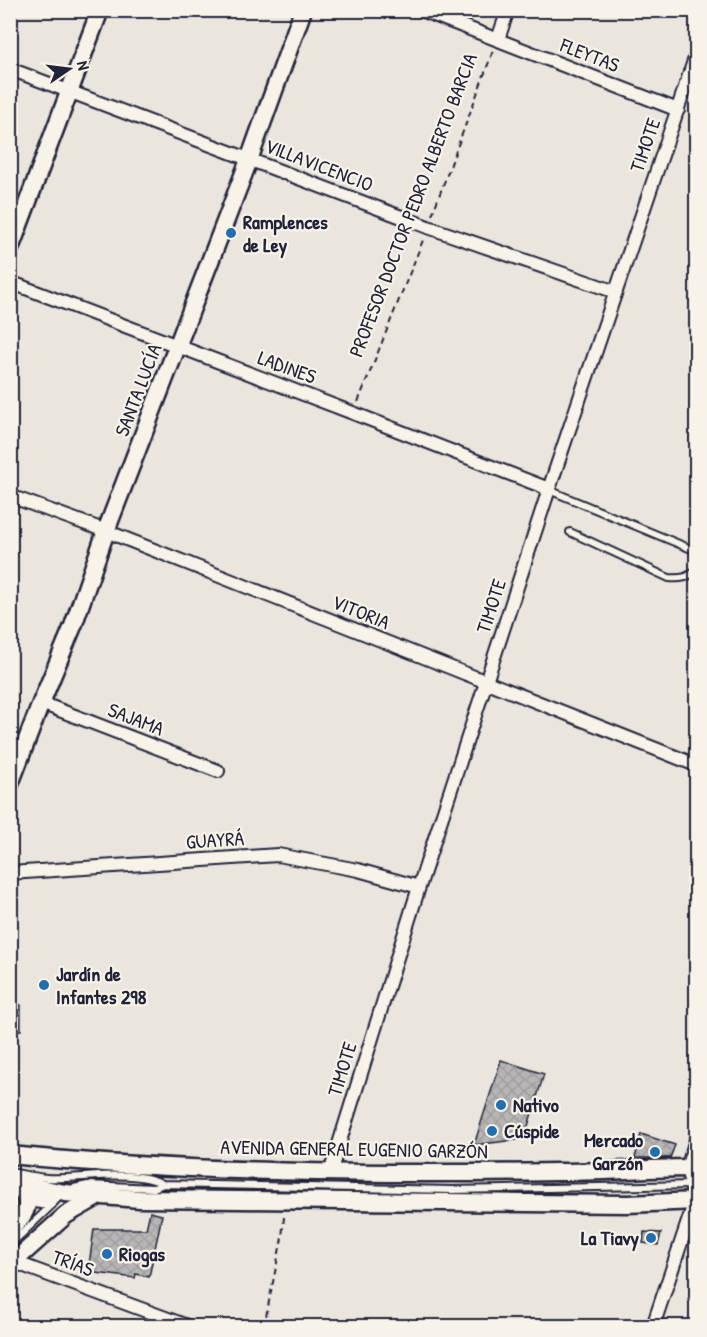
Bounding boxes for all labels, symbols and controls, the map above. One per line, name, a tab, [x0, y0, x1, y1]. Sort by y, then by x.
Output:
street label: FLEYTAS	[556, 31, 623, 78]
north arrow	[39, 39, 99, 99]
street label: PROFESOR DOCTOR PEDRO ALBERTO BARCIA	[342, 49, 483, 361]
text: N	[72, 59, 95, 73]
street label: TIMOTE	[623, 114, 666, 175]
street label: VILLAVICENCIO	[261, 132, 377, 198]
place label: Ramplences de Ley	[243, 208, 328, 259]
marker: Ramplences de Ley	[224, 226, 238, 240]
street label: SANTA LUCÍA	[108, 339, 168, 440]
street label: LADINES	[254, 344, 320, 389]
street label: TIMOTE	[469, 575, 512, 636]
street label: VITORIA	[328, 588, 394, 635]
street label: SAJAMA	[104, 696, 168, 742]
street label: GUAYRÁ	[185, 824, 245, 855]
place label: Jardín de Infantes 298	[56, 960, 147, 1010]
marker: Jardín de Infantes 298	[37, 978, 51, 992]
street label: TIMOTE	[321, 1038, 363, 1099]
place label: Nativo	[513, 1091, 559, 1118]
marker: Nativo	[494, 1098, 508, 1112]
place label: Cúspide	[504, 1117, 560, 1145]
marker: Cúspide	[485, 1124, 499, 1138]
place label: Mercado Garzón	[584, 1126, 643, 1176]
street label: AVENIDA GENERAL EUGENIO GARZÓN	[220, 1133, 488, 1164]
marker: Mercado Garzón	[648, 1145, 662, 1159]
place label: La Tiavy	[581, 1224, 640, 1252]
marker: La Tiavy	[644, 1231, 658, 1245]
place label: Riogas	[119, 1240, 165, 1268]
street label: TRÍAS	[49, 1243, 98, 1282]
marker: Riogas	[100, 1247, 114, 1261]

